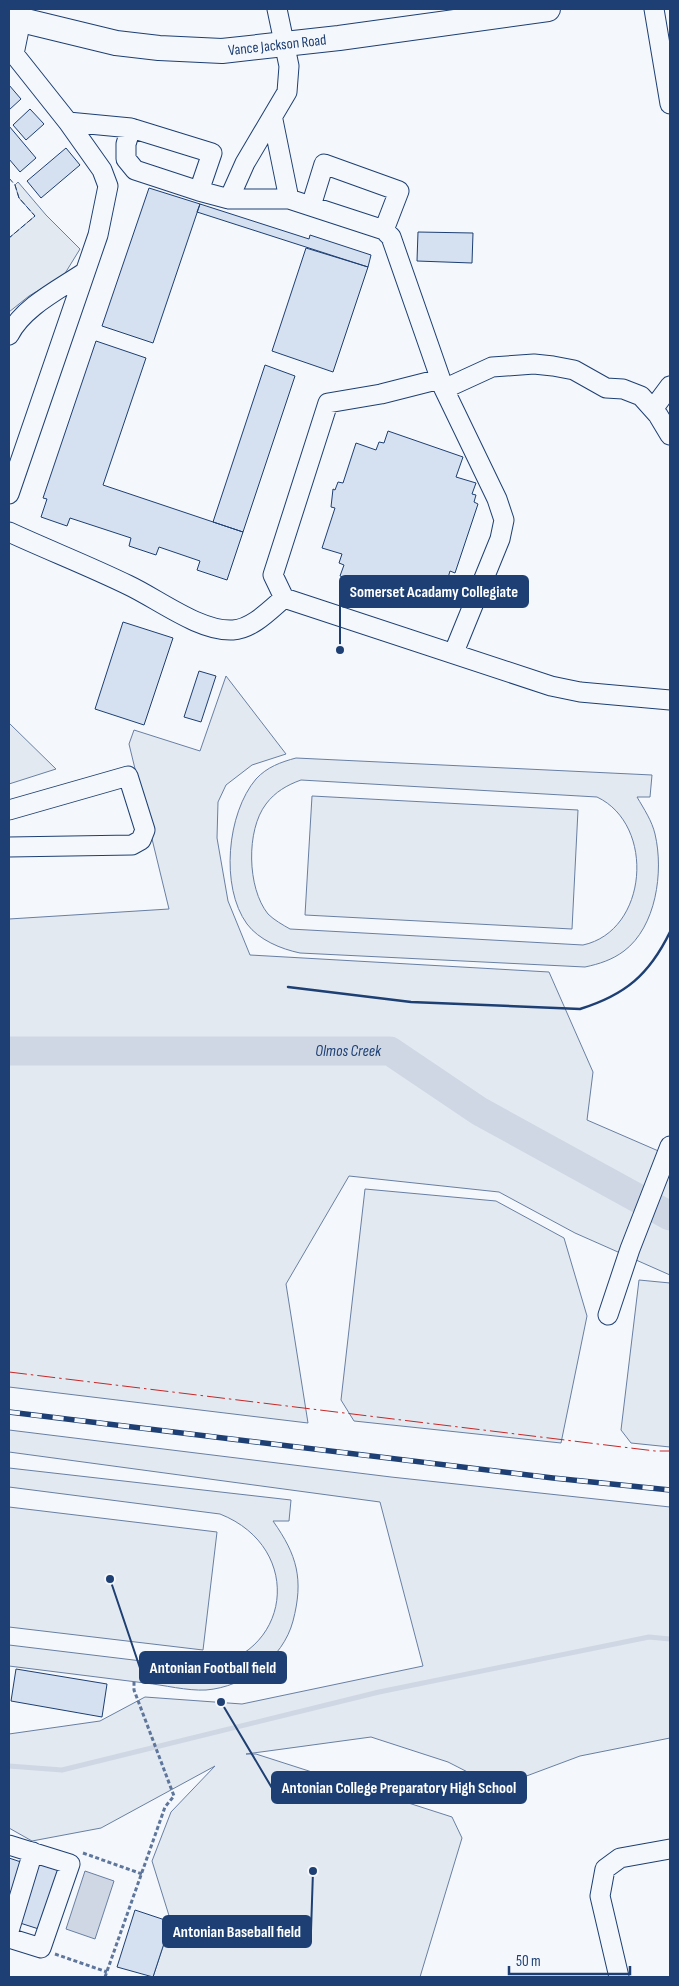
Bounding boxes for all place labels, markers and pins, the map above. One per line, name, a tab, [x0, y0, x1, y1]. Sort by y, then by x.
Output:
callout: Somerset Acadamy Collegiate	[340, 576, 528, 607]
callout: Antonian Football field	[140, 1652, 286, 1683]
callout: Antonian College Preparatory High School	[272, 1772, 526, 1803]
callout: Antonian Baseball field	[163, 1916, 311, 1947]

